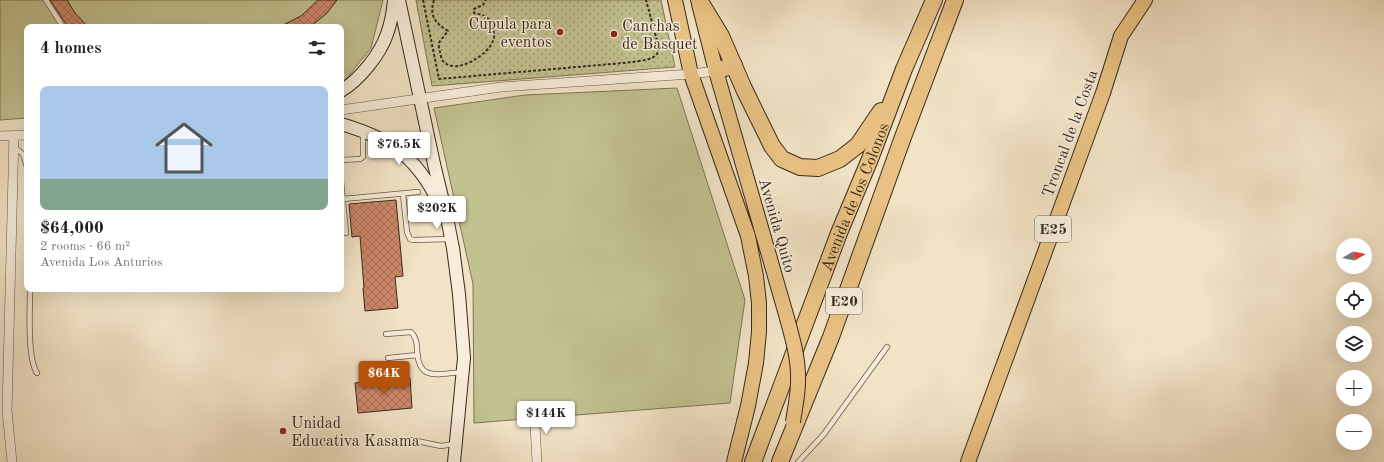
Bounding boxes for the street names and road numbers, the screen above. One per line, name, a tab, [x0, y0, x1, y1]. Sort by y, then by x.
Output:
street label: Troncal de la Costa	[1040, 68, 1101, 199]
street label: Avenida de los Colonos	[819, 121, 893, 274]
street label: Avenida Quito	[755, 176, 797, 275]
road number: E25	[1035, 216, 1071, 242]
road number: E20	[826, 288, 862, 314]

